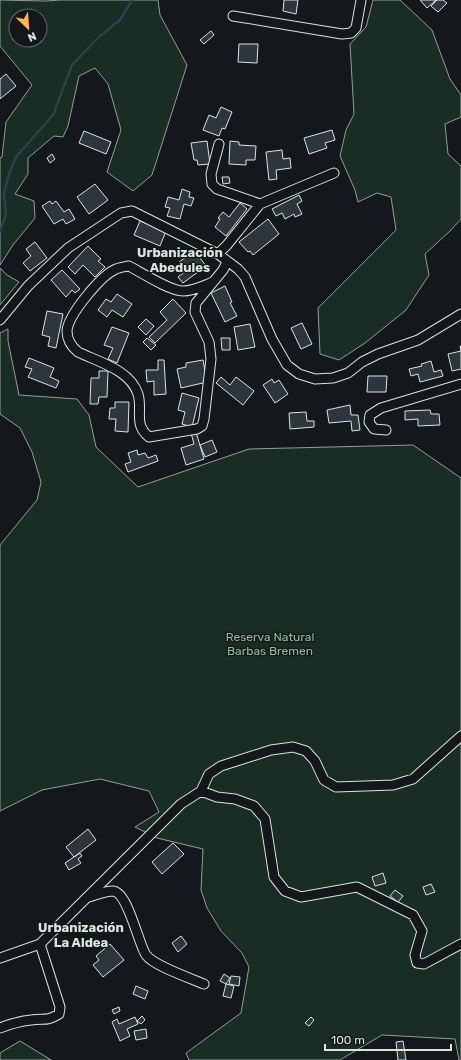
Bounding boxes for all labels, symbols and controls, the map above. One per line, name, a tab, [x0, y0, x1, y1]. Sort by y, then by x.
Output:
north arrow	[8, 8, 48, 48]
text: N	[26, 29, 38, 44]
district label: Urbanización Abedules	[137, 245, 223, 275]
park label: Reserva Natural Barbas Bremen	[226, 630, 314, 658]
district label: Urbanización La Aldea	[38, 920, 124, 950]
scale bar	[325, 1026, 451, 1052]
text: 100 m	[331, 1033, 365, 1047]

